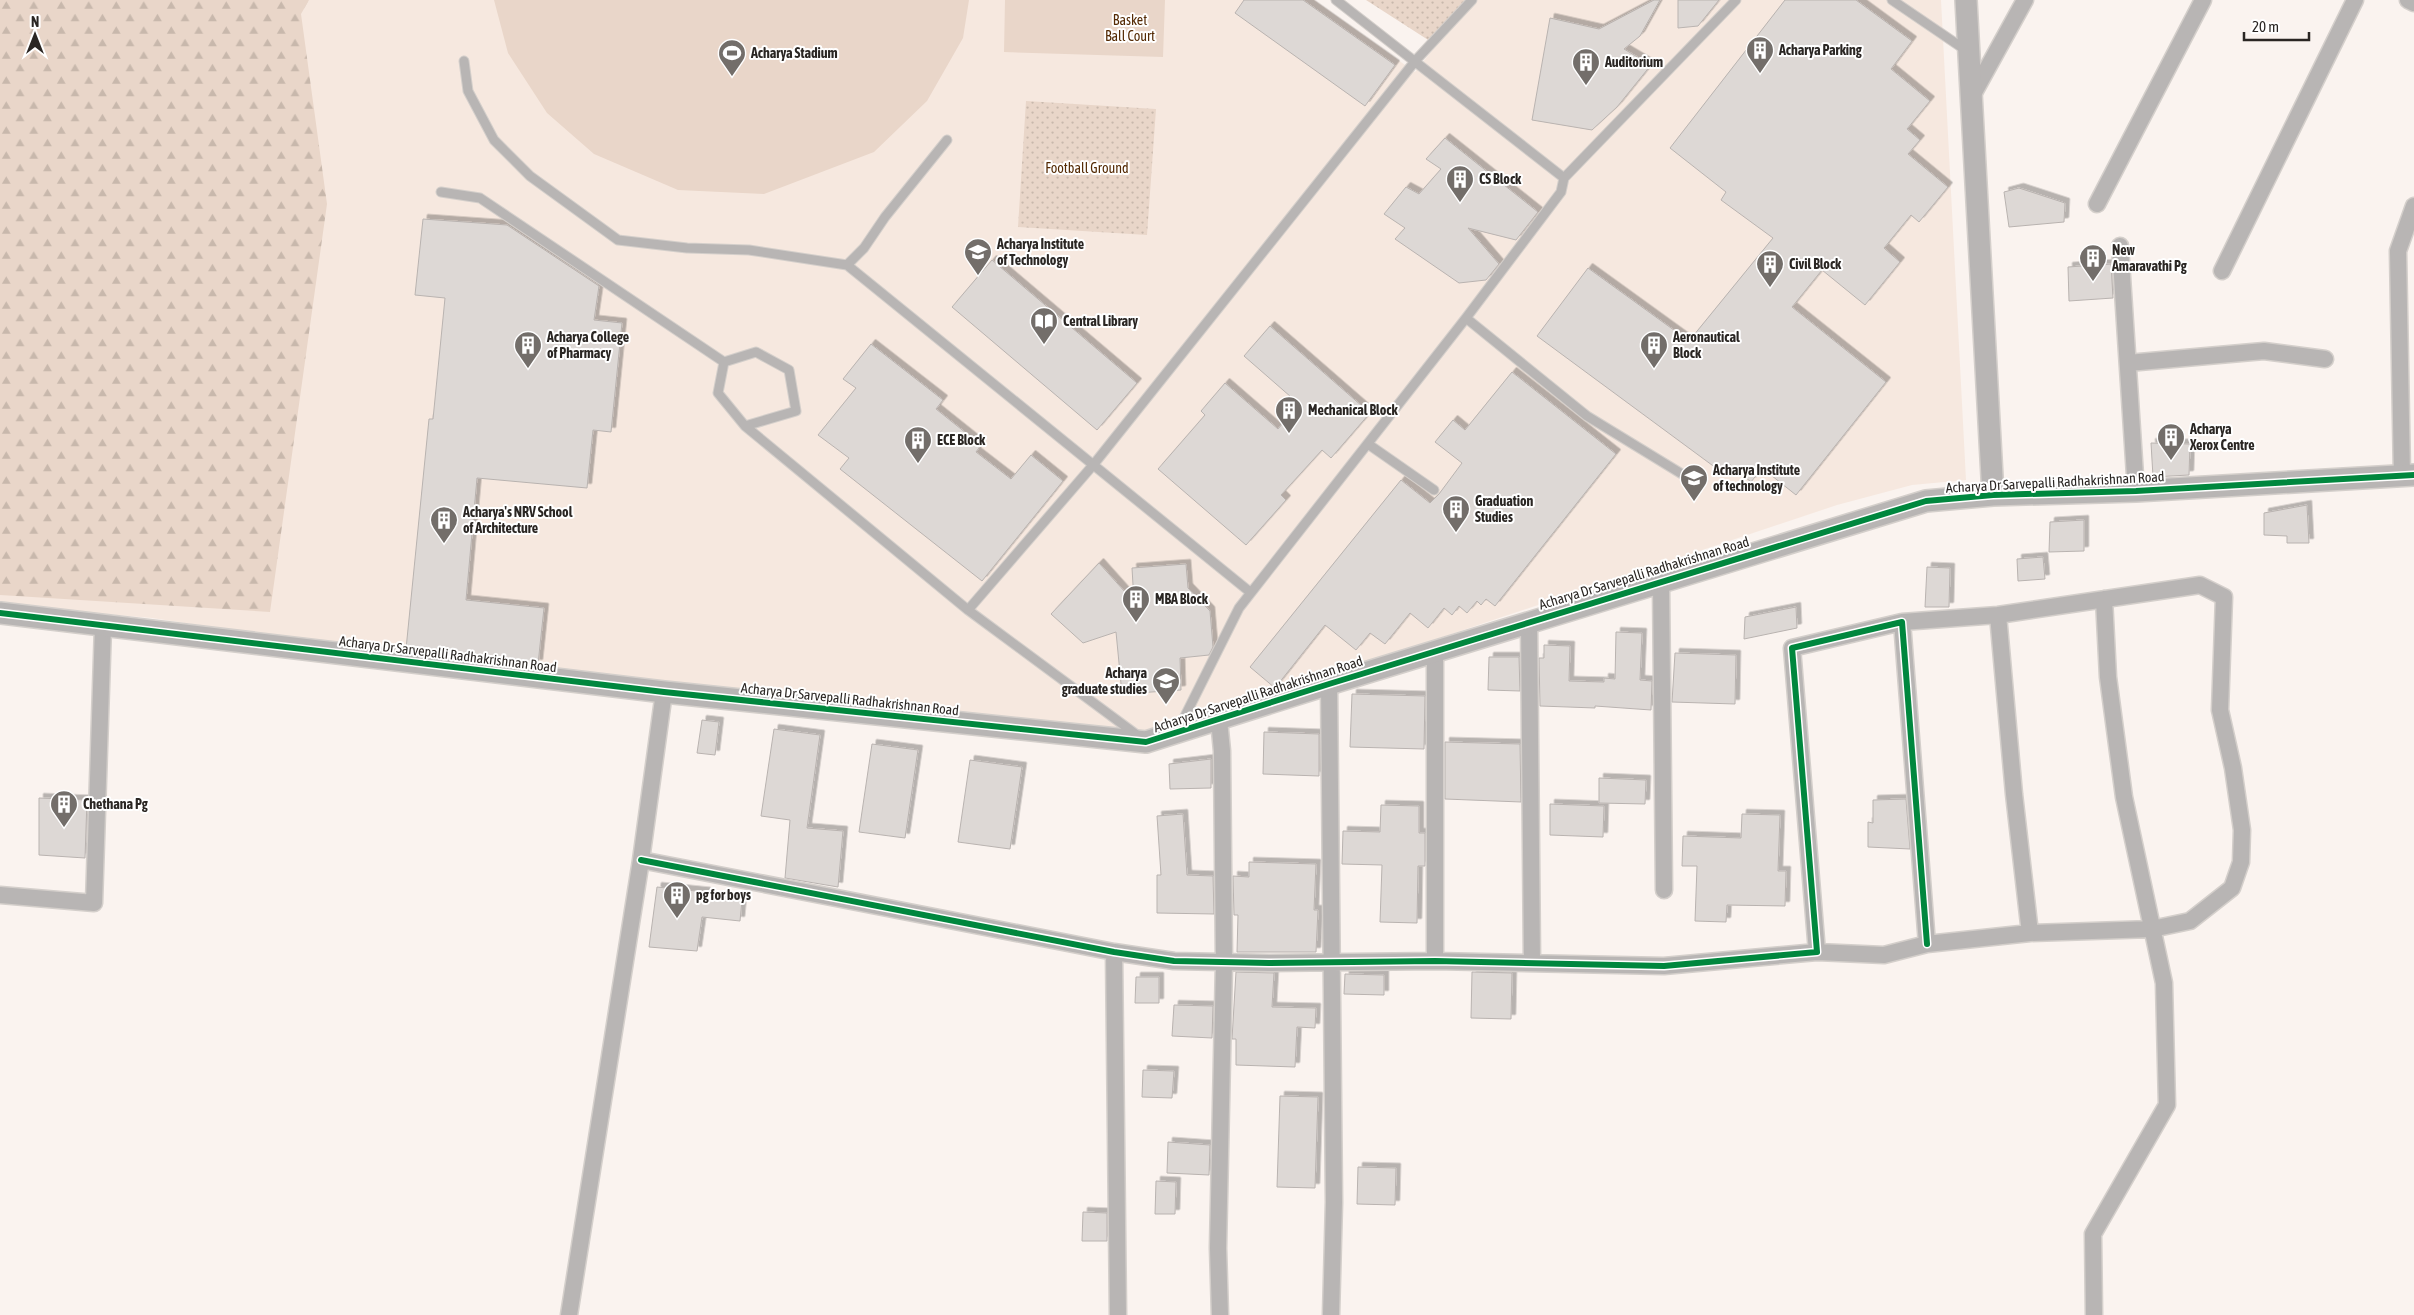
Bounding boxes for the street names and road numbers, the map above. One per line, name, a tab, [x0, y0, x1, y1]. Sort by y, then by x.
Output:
street label: Acharya Dr Sarvepalli Radhakrishnan Road	[1945, 468, 2165, 496]
street label: Acharya Dr Sarvepalli Radhakrishnan Road	[1537, 533, 1751, 613]
street label: Acharya Dr Sarvepalli Radhakrishnan Road	[338, 633, 558, 675]
street label: Acharya Dr Sarvepalli Radhakrishnan Road	[1151, 653, 1365, 735]
street label: Acharya Dr Sarvepalli Radhakrishnan Road	[740, 680, 960, 718]

